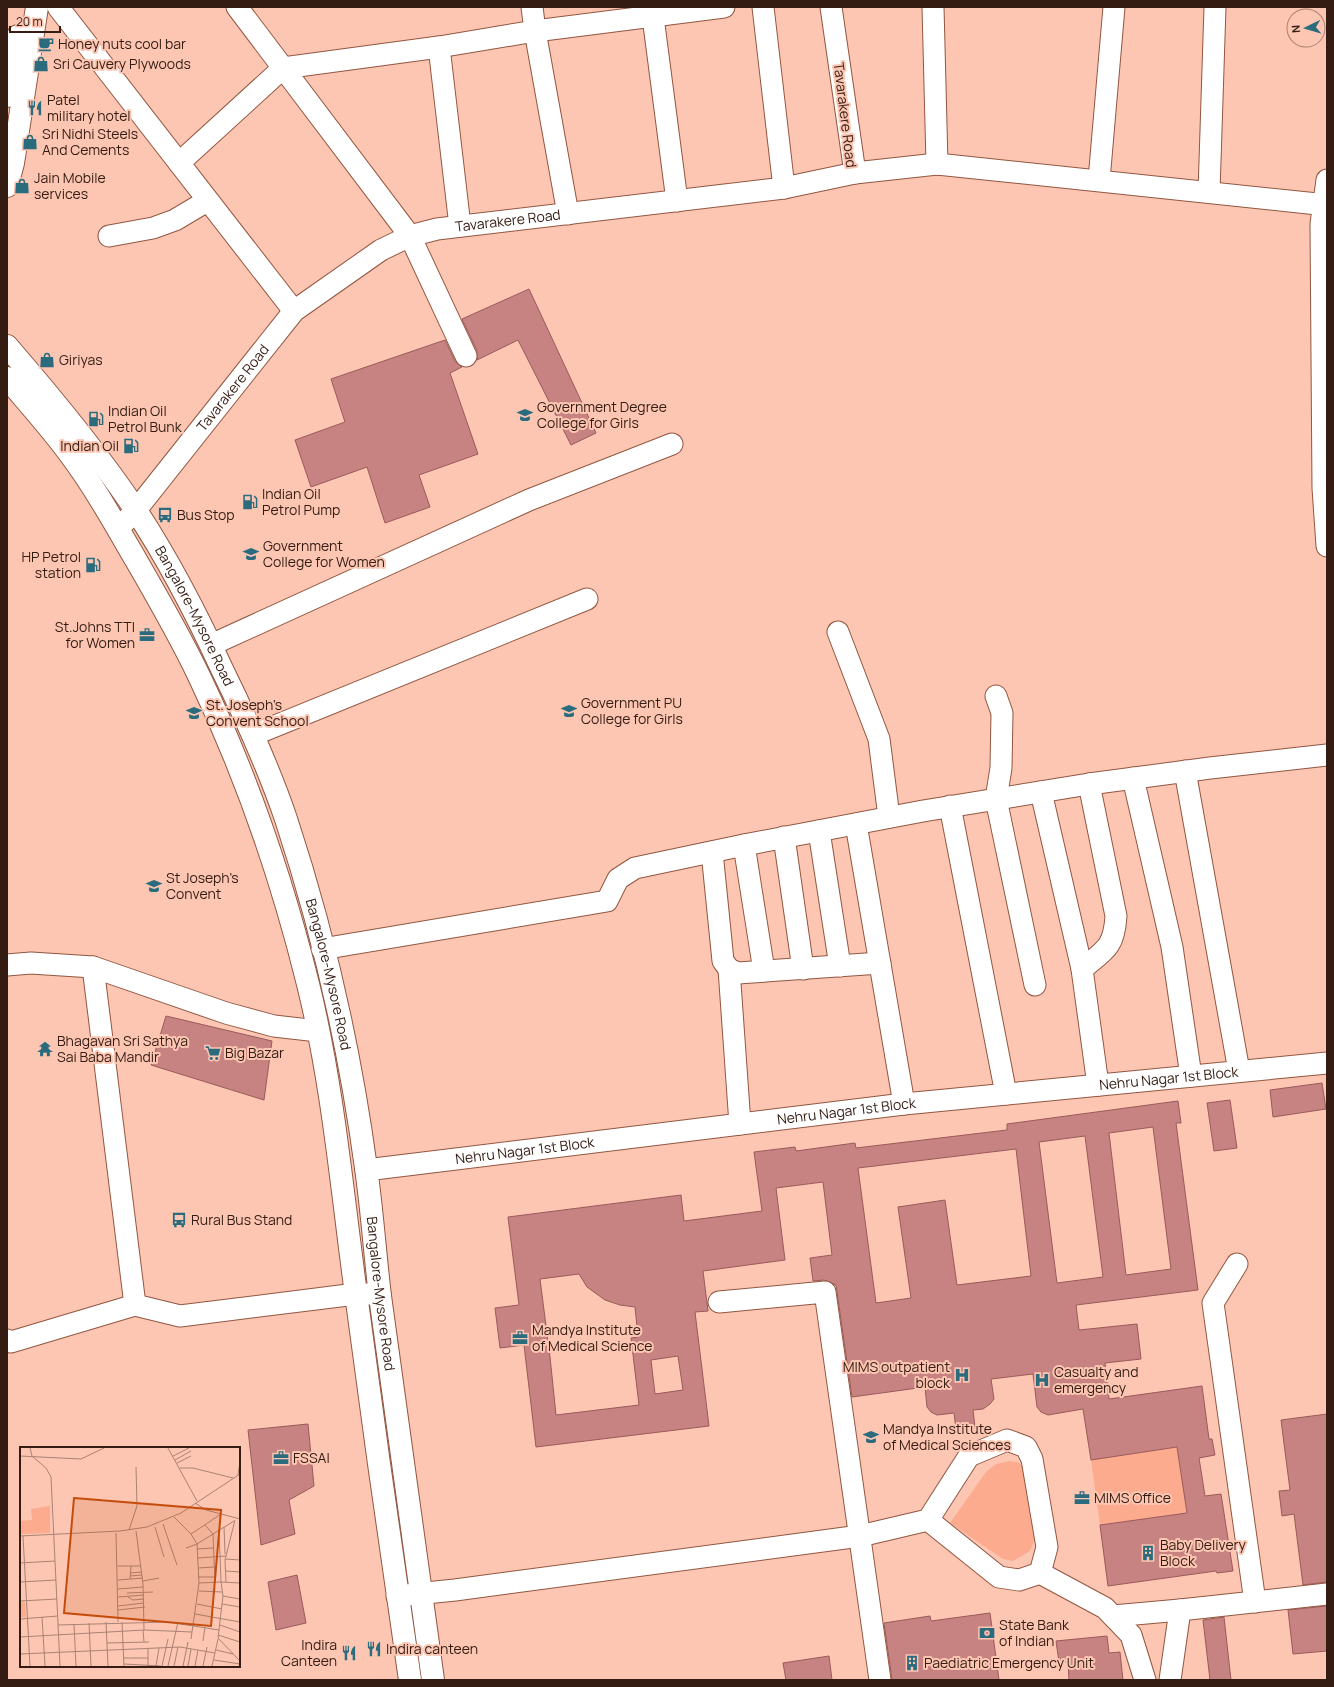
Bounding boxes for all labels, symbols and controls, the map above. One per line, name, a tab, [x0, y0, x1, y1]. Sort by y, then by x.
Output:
scale bar	[10, 8, 60, 34]
north arrow	[1286, 8, 1326, 48]
text: 20 m	[16, 13, 43, 30]
text: N	[1288, 24, 1303, 34]
place label: Honey nuts cool bar	[58, 34, 186, 53]
cafe icon: Honey nuts cool bar	[37, 35, 55, 53]
place label: Sri Cauvery Plywoods	[53, 54, 191, 73]
shop icon: Sri Cauvery Plywoods	[32, 55, 50, 73]
street label: Tavarakere Road	[830, 61, 861, 169]
place label: Patel military hotel	[47, 90, 131, 125]
restaurant icon: Patel military hotel	[26, 99, 44, 117]
place label: Sri Nidhi Steels And Cements	[42, 124, 138, 159]
shop icon: Sri Nidhi Steels And Cements	[21, 133, 39, 151]
place label: Jain Mobile services	[34, 168, 106, 203]
shop icon: Jain Mobile services	[13, 177, 31, 195]
street label: Tavarakere Road	[454, 204, 562, 236]
street label: Tavarakere Road	[192, 340, 273, 435]
place label: Giriyas	[59, 350, 103, 369]
shop icon: Giriyas	[38, 351, 56, 369]
place label: Government Degree College for Girls	[537, 397, 667, 432]
place label: Indian Oil Petrol Bunk	[108, 401, 183, 436]
school or university icon: Government Degree College for Girls	[516, 406, 534, 424]
fuel station icon: Indian Oil Petrol Bunk	[87, 410, 105, 428]
place label: Indian Oil	[60, 436, 119, 455]
fuel station icon: Indian Oil	[122, 437, 140, 455]
place label: Indian Oil Petrol Pump	[262, 484, 340, 519]
fuel station icon: Indian Oil Petrol Pump	[241, 493, 259, 511]
place label: Bus Stop	[177, 505, 235, 524]
bus stop icon: Bus Stop	[156, 506, 174, 524]
place label: Government College for Women	[263, 536, 385, 571]
street label: Bangalore-Mysore Road	[151, 542, 239, 689]
school or university icon: Government College for Women	[242, 545, 260, 563]
place label: HP Petrol station	[22, 547, 81, 582]
fuel station icon: HP Petrol station	[84, 556, 102, 574]
place label: St.Johns TTI for Women	[55, 617, 135, 652]
office icon: St.Johns TTI for Women	[138, 626, 156, 644]
place label: Government PU College for Girls	[581, 693, 683, 728]
place label: St. Joseph's Convent School	[206, 695, 309, 730]
school or university icon: Government PU College for Girls	[560, 702, 578, 720]
school or university icon: St. Joseph's Convent School	[185, 704, 203, 722]
place label: St Joseph's Convent	[166, 868, 239, 903]
school or university icon: St Joseph's Convent	[145, 877, 163, 895]
street label: Bangalore-Mysore Road	[302, 896, 356, 1052]
place label: Bhagavan Sri Sathya Sai Baba Mandir	[57, 1031, 188, 1066]
temple icon: Bhagavan Sri Sathya Sai Baba Mandir	[36, 1040, 54, 1058]
place label: Big Bazar	[225, 1043, 284, 1062]
supermarket icon: Big Bazar	[204, 1044, 222, 1062]
street label: Nehru Nagar 1st Block	[1098, 1062, 1240, 1094]
street label: Nehru Nagar 1st Block	[776, 1093, 918, 1129]
street label: Nehru Nagar 1st Block	[454, 1132, 596, 1168]
place label: Rural Bus Stand	[191, 1210, 292, 1229]
bus stop icon: Rural Bus Stand	[170, 1211, 188, 1229]
street label: Bangalore-Mysore Road	[363, 1216, 400, 1372]
place label: Mandya Institute of Medical Science	[532, 1320, 653, 1355]
office icon: Mandya Institute of Medical Science	[511, 1329, 529, 1347]
place label: MIMS outpatient block	[843, 1357, 951, 1392]
place label: Casualty and emergency	[1054, 1362, 1138, 1397]
hospital icon: MIMS outpatient block	[953, 1366, 971, 1384]
hospital icon: Casualty and emergency	[1033, 1371, 1051, 1389]
place label: Mandya Institute of Medical Sciences	[883, 1419, 1011, 1454]
school or university icon: Mandya Institute of Medical Sciences	[862, 1428, 880, 1446]
inset map	[20, 1447, 240, 1667]
place label: FSSAI	[293, 1448, 330, 1467]
office icon: FSSAI	[272, 1449, 290, 1467]
place label: MIMS Office	[1094, 1488, 1171, 1507]
office icon: MIMS Office	[1073, 1489, 1091, 1507]
place label: Baby Delivery Block	[1160, 1535, 1247, 1570]
building icon: Baby Delivery Block	[1139, 1544, 1157, 1562]
place label: State Bank of Indian	[999, 1615, 1070, 1650]
bank icon: State Bank of Indian	[978, 1624, 996, 1642]
place label: Indira Canteen	[281, 1635, 337, 1670]
place label: Indira canteen	[386, 1639, 478, 1658]
restaurant icon: Indira canteen	[365, 1640, 383, 1658]
restaurant icon: Indira Canteen	[340, 1644, 358, 1662]
place label: Paediatric Emergency Unit	[924, 1653, 1094, 1672]
building icon: Paediatric Emergency Unit	[903, 1654, 921, 1672]

